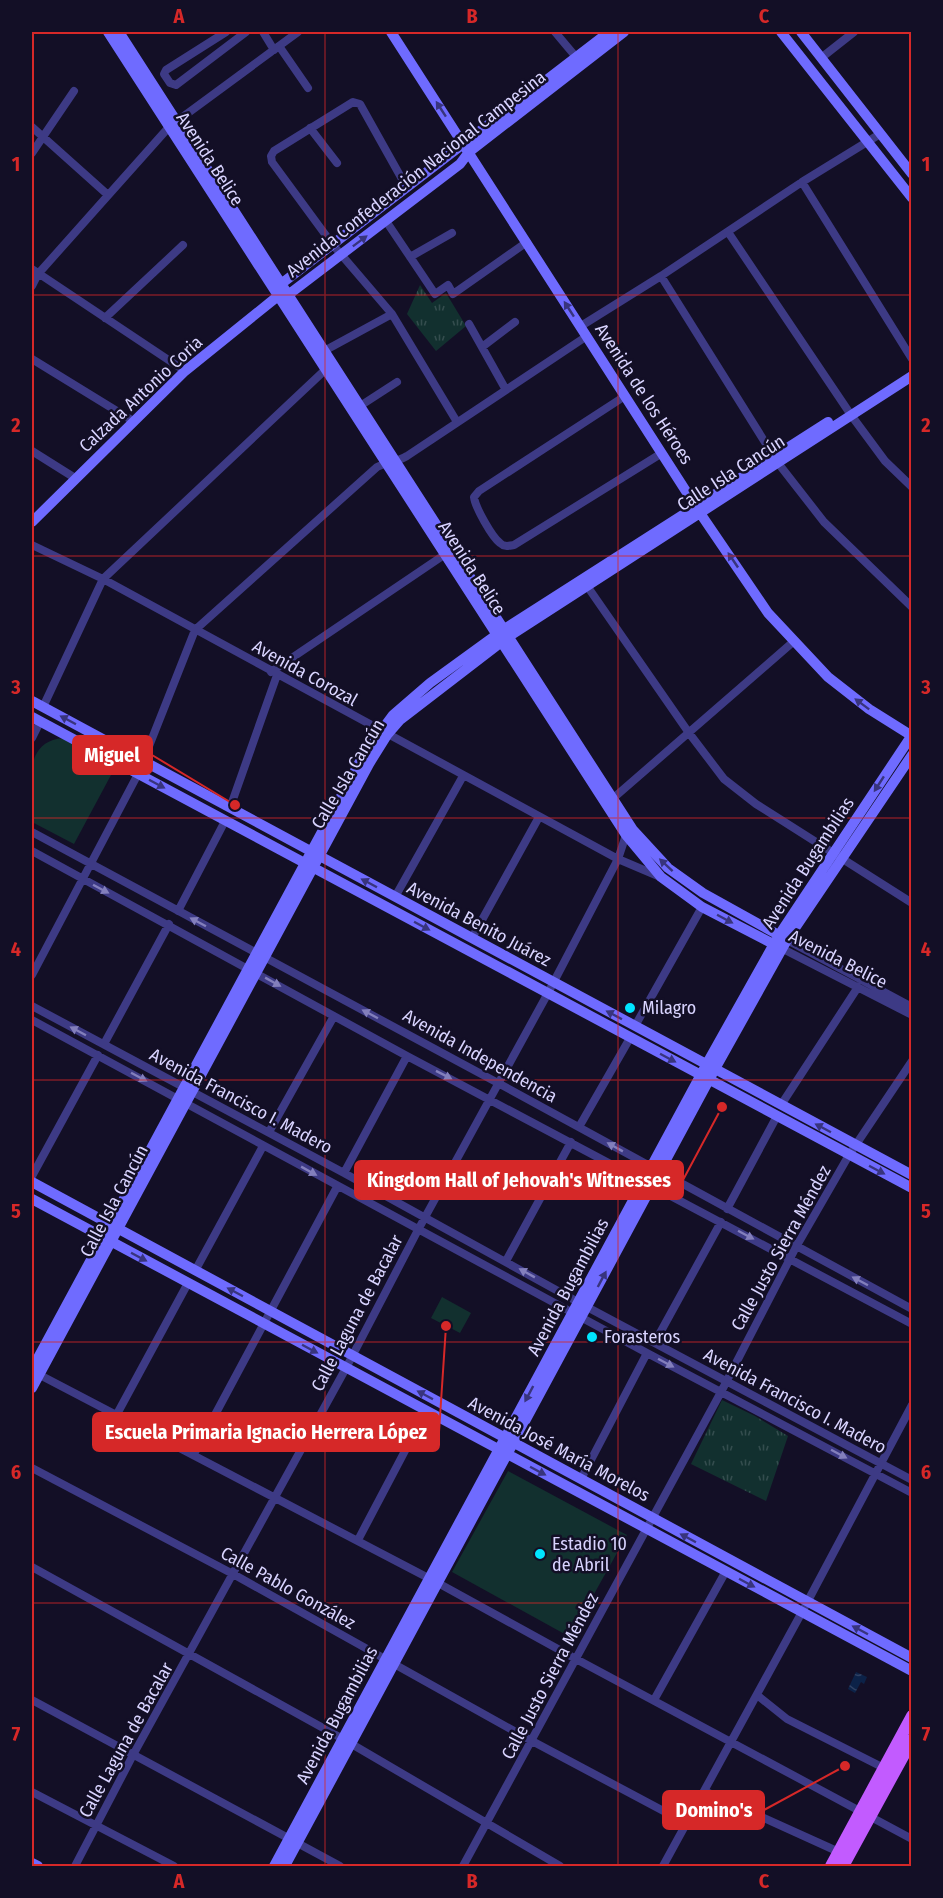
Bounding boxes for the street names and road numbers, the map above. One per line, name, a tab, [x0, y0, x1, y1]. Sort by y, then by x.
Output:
street label: Avenida Confederación Nacional Campesina	[282, 66, 550, 282]
street label: Avenida Belice	[172, 108, 248, 210]
street label: Avenida de los Héroes	[590, 319, 698, 469]
street label: Calzada Antonio Coria	[75, 331, 207, 457]
street label: Calle Isla Cancún	[673, 430, 789, 516]
street label: Avenida Belice	[434, 517, 510, 619]
street label: Avenida Corozal	[249, 635, 362, 711]
street label: Calle Isla Cancún	[307, 715, 389, 833]
street label: Avenida Bugambilias	[757, 793, 859, 933]
street label: Avenida Benito Juárez	[403, 877, 555, 971]
street label: Avenida Belice	[785, 925, 891, 993]
street label: Avenida Independencia	[399, 1004, 561, 1108]
street label: Avenida Francisco I. Madero	[146, 1044, 336, 1158]
street label: Calle Isla Cancún	[75, 1141, 153, 1261]
street label: Calle Justo Sierra Méndez	[726, 1162, 836, 1334]
street label: Avenida Bugambilias	[522, 1214, 614, 1360]
street label: Calle Laguna de Bacalar	[306, 1230, 408, 1395]
street label: Avenida Francisco I. Madero	[700, 1344, 890, 1458]
street label: Avenida José María Morelos	[464, 1392, 654, 1506]
street label: Calle Pablo González	[217, 1542, 359, 1634]
street label: Calle Justo Sierra Méndez	[497, 1589, 603, 1763]
street label: Avenida Bugambilias	[291, 1642, 383, 1788]
street label: Calle Laguna de Bacalar	[74, 1658, 178, 1822]

